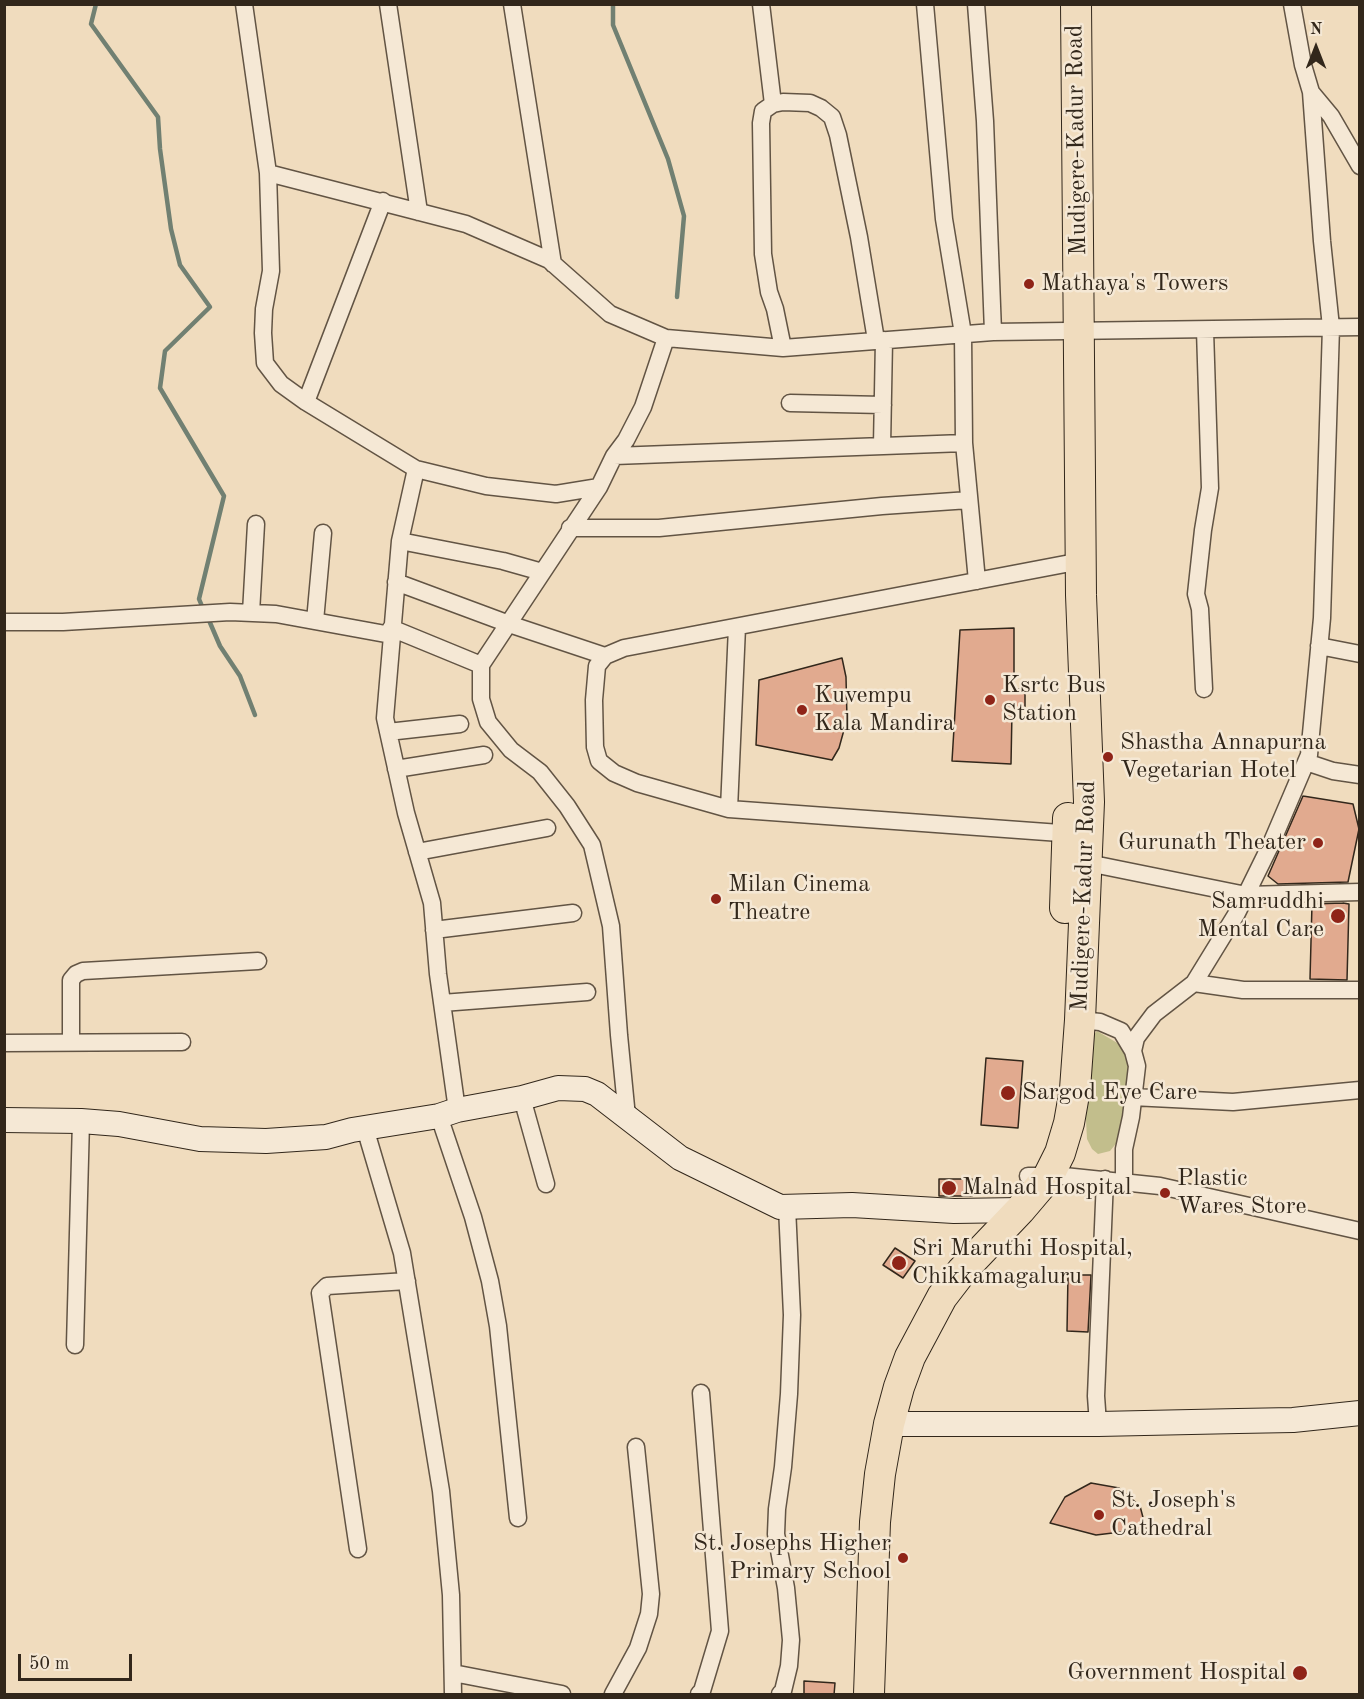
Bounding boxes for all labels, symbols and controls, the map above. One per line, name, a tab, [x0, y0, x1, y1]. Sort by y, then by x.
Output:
north arrow	[1286, 18, 1346, 78]
text: N	[1310, 22, 1322, 38]
street label: Mudigere-Kadur Road	[1061, 24, 1093, 256]
place label: Mathaya's Towers	[1041, 270, 1228, 298]
marker: Mathaya's Towers	[1022, 277, 1036, 291]
place label: Ksrtc Bus Station	[1002, 672, 1106, 728]
place label: Kuvempu Kala Mandira	[814, 682, 955, 738]
marker: Ksrtc Bus Station	[983, 693, 997, 707]
marker: Kuvempu Kala Mandira	[795, 703, 809, 717]
place label: Shastha Annapurna Vegetarian Hotel	[1120, 729, 1326, 785]
marker: Shastha Annapurna Vegetarian Hotel	[1101, 750, 1115, 764]
street label: Mudigere-Kadur Road	[1066, 780, 1102, 1012]
place label: Gurunath Theater	[1118, 829, 1306, 857]
marker: Gurunath Theater	[1311, 836, 1325, 850]
place label: Milan Cinema Theatre	[728, 871, 870, 927]
place label: Samruddhi Mental Care	[1198, 888, 1324, 944]
marker: Milan Cinema Theatre	[709, 892, 723, 906]
marker: Samruddhi Mental Care	[1329, 907, 1347, 925]
place label: Sargod Eye Care	[1022, 1079, 1197, 1107]
marker: Sargod Eye Care	[999, 1084, 1017, 1102]
place label: Plastic Wares Store	[1177, 1165, 1307, 1221]
place label: Malnad Hospital	[962, 1174, 1131, 1202]
marker: Malnad Hospital	[940, 1179, 958, 1197]
marker: Plastic Wares Store	[1158, 1186, 1172, 1200]
place label: Sri Maruthi Hospital, Chikkamagaluru	[912, 1235, 1133, 1291]
marker: Sri Maruthi Hospital, Chikkamagaluru	[890, 1254, 908, 1272]
place label: St. Joseph's Cathedral	[1111, 1487, 1236, 1543]
marker: St. Joseph's Cathedral	[1092, 1508, 1106, 1522]
place label: St. Josephs Higher Primary School	[693, 1530, 891, 1586]
marker: St. Josephs Higher Primary School	[896, 1551, 910, 1565]
scale bar	[21, 1642, 135, 1680]
text: 50 m	[29, 1655, 69, 1673]
place label: Government Hospital	[1067, 1659, 1286, 1687]
marker: Government Hospital	[1291, 1664, 1309, 1682]

